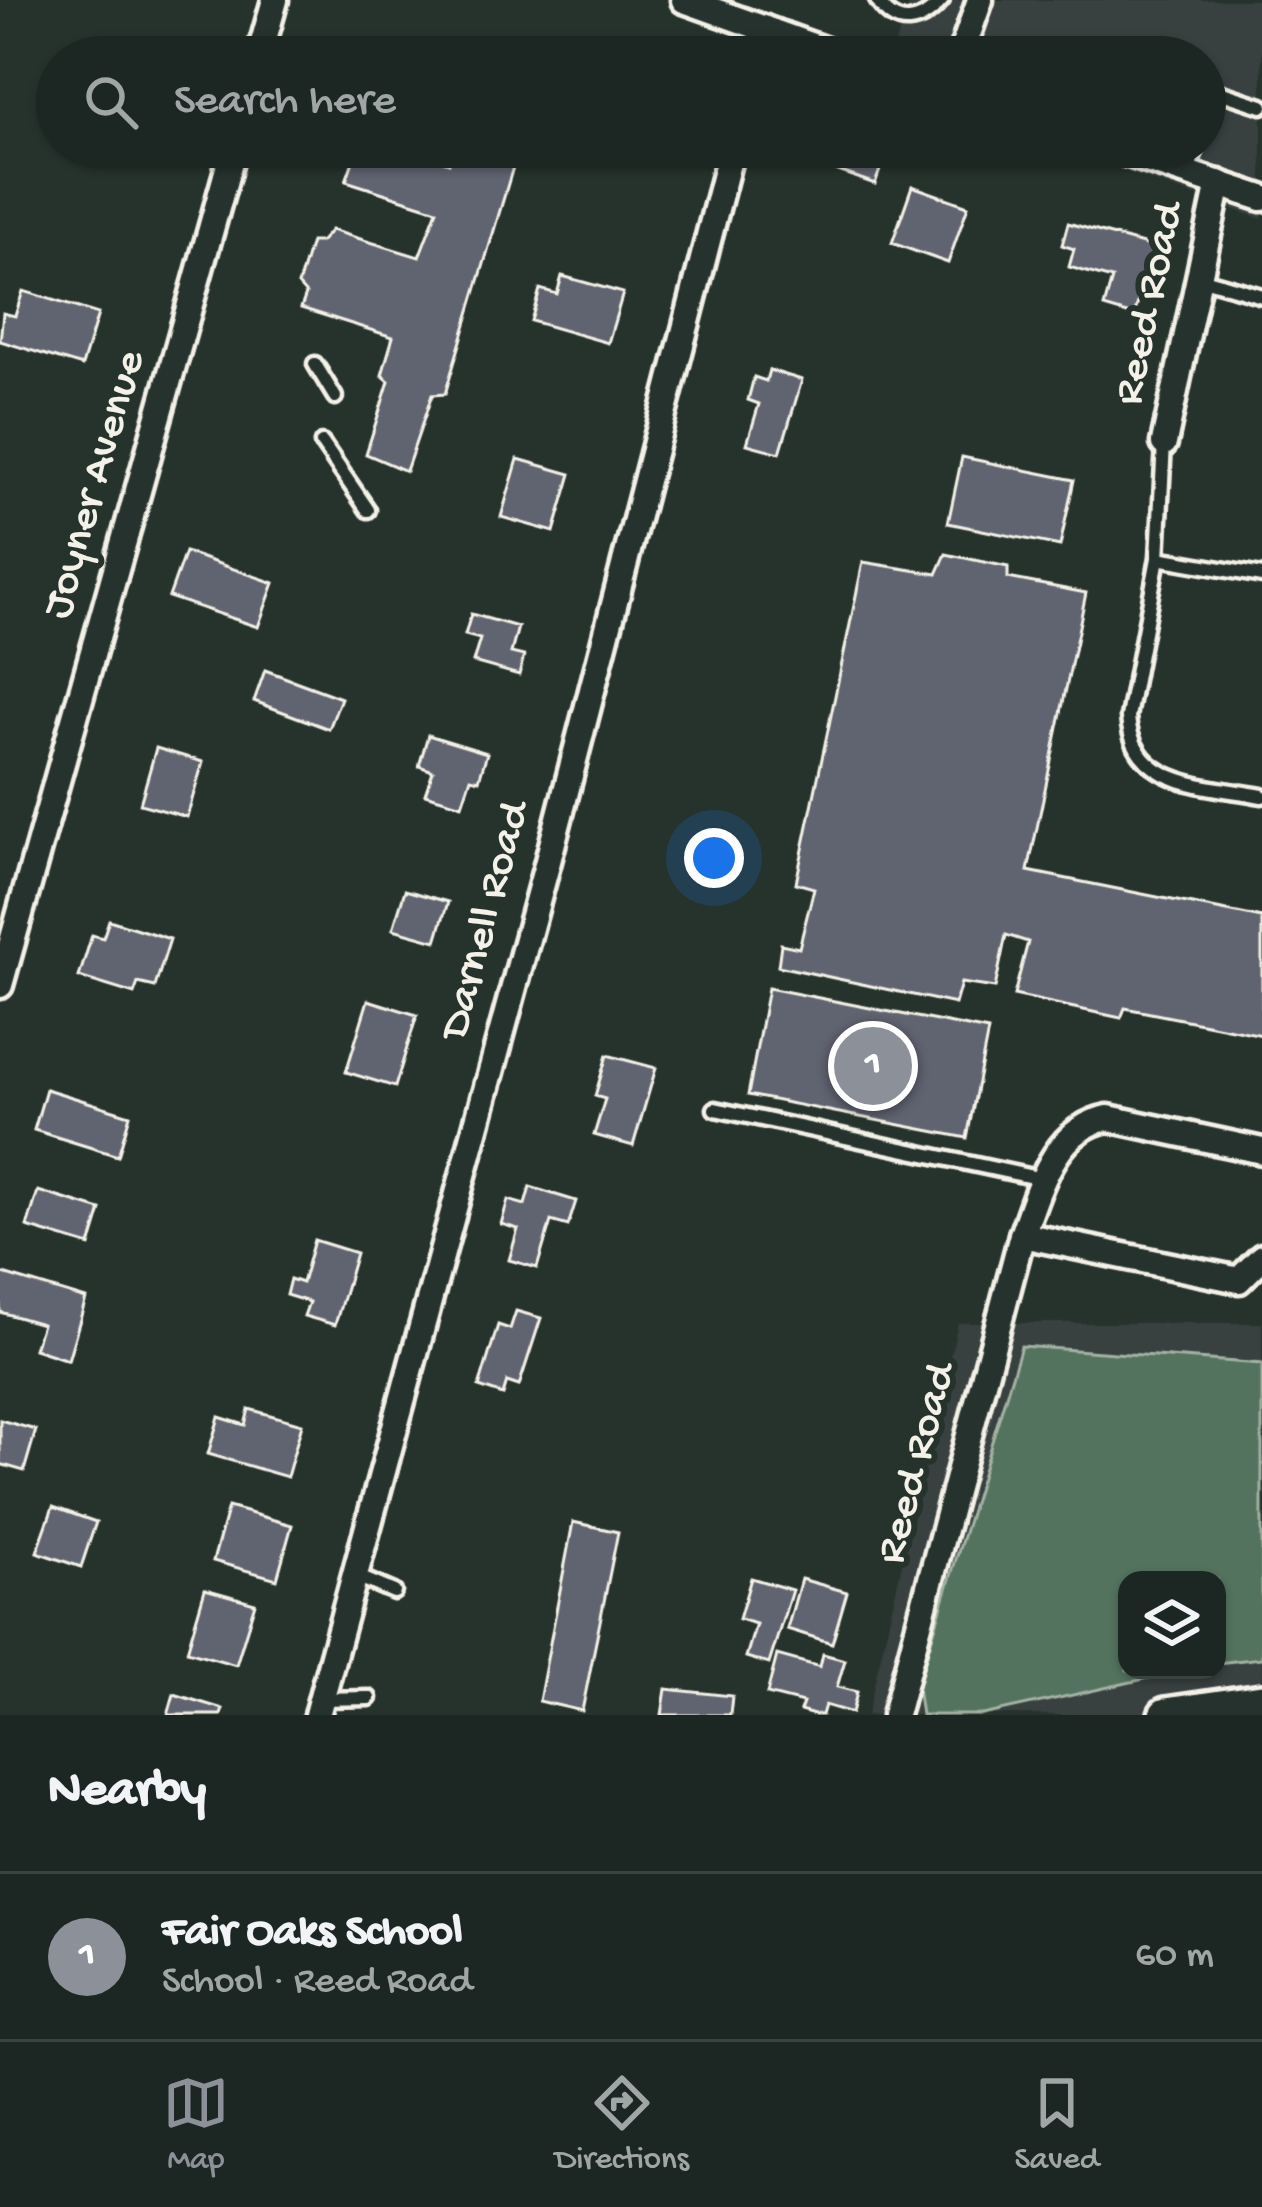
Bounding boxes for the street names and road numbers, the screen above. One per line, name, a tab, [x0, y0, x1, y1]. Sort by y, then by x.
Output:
street label: Reed Road	[1104, 195, 1199, 410]
street label: Joyner Avenue	[33, 344, 160, 625]
street label: Darnell Road	[429, 793, 545, 1048]
street label: Reed Road	[866, 1354, 971, 1570]

